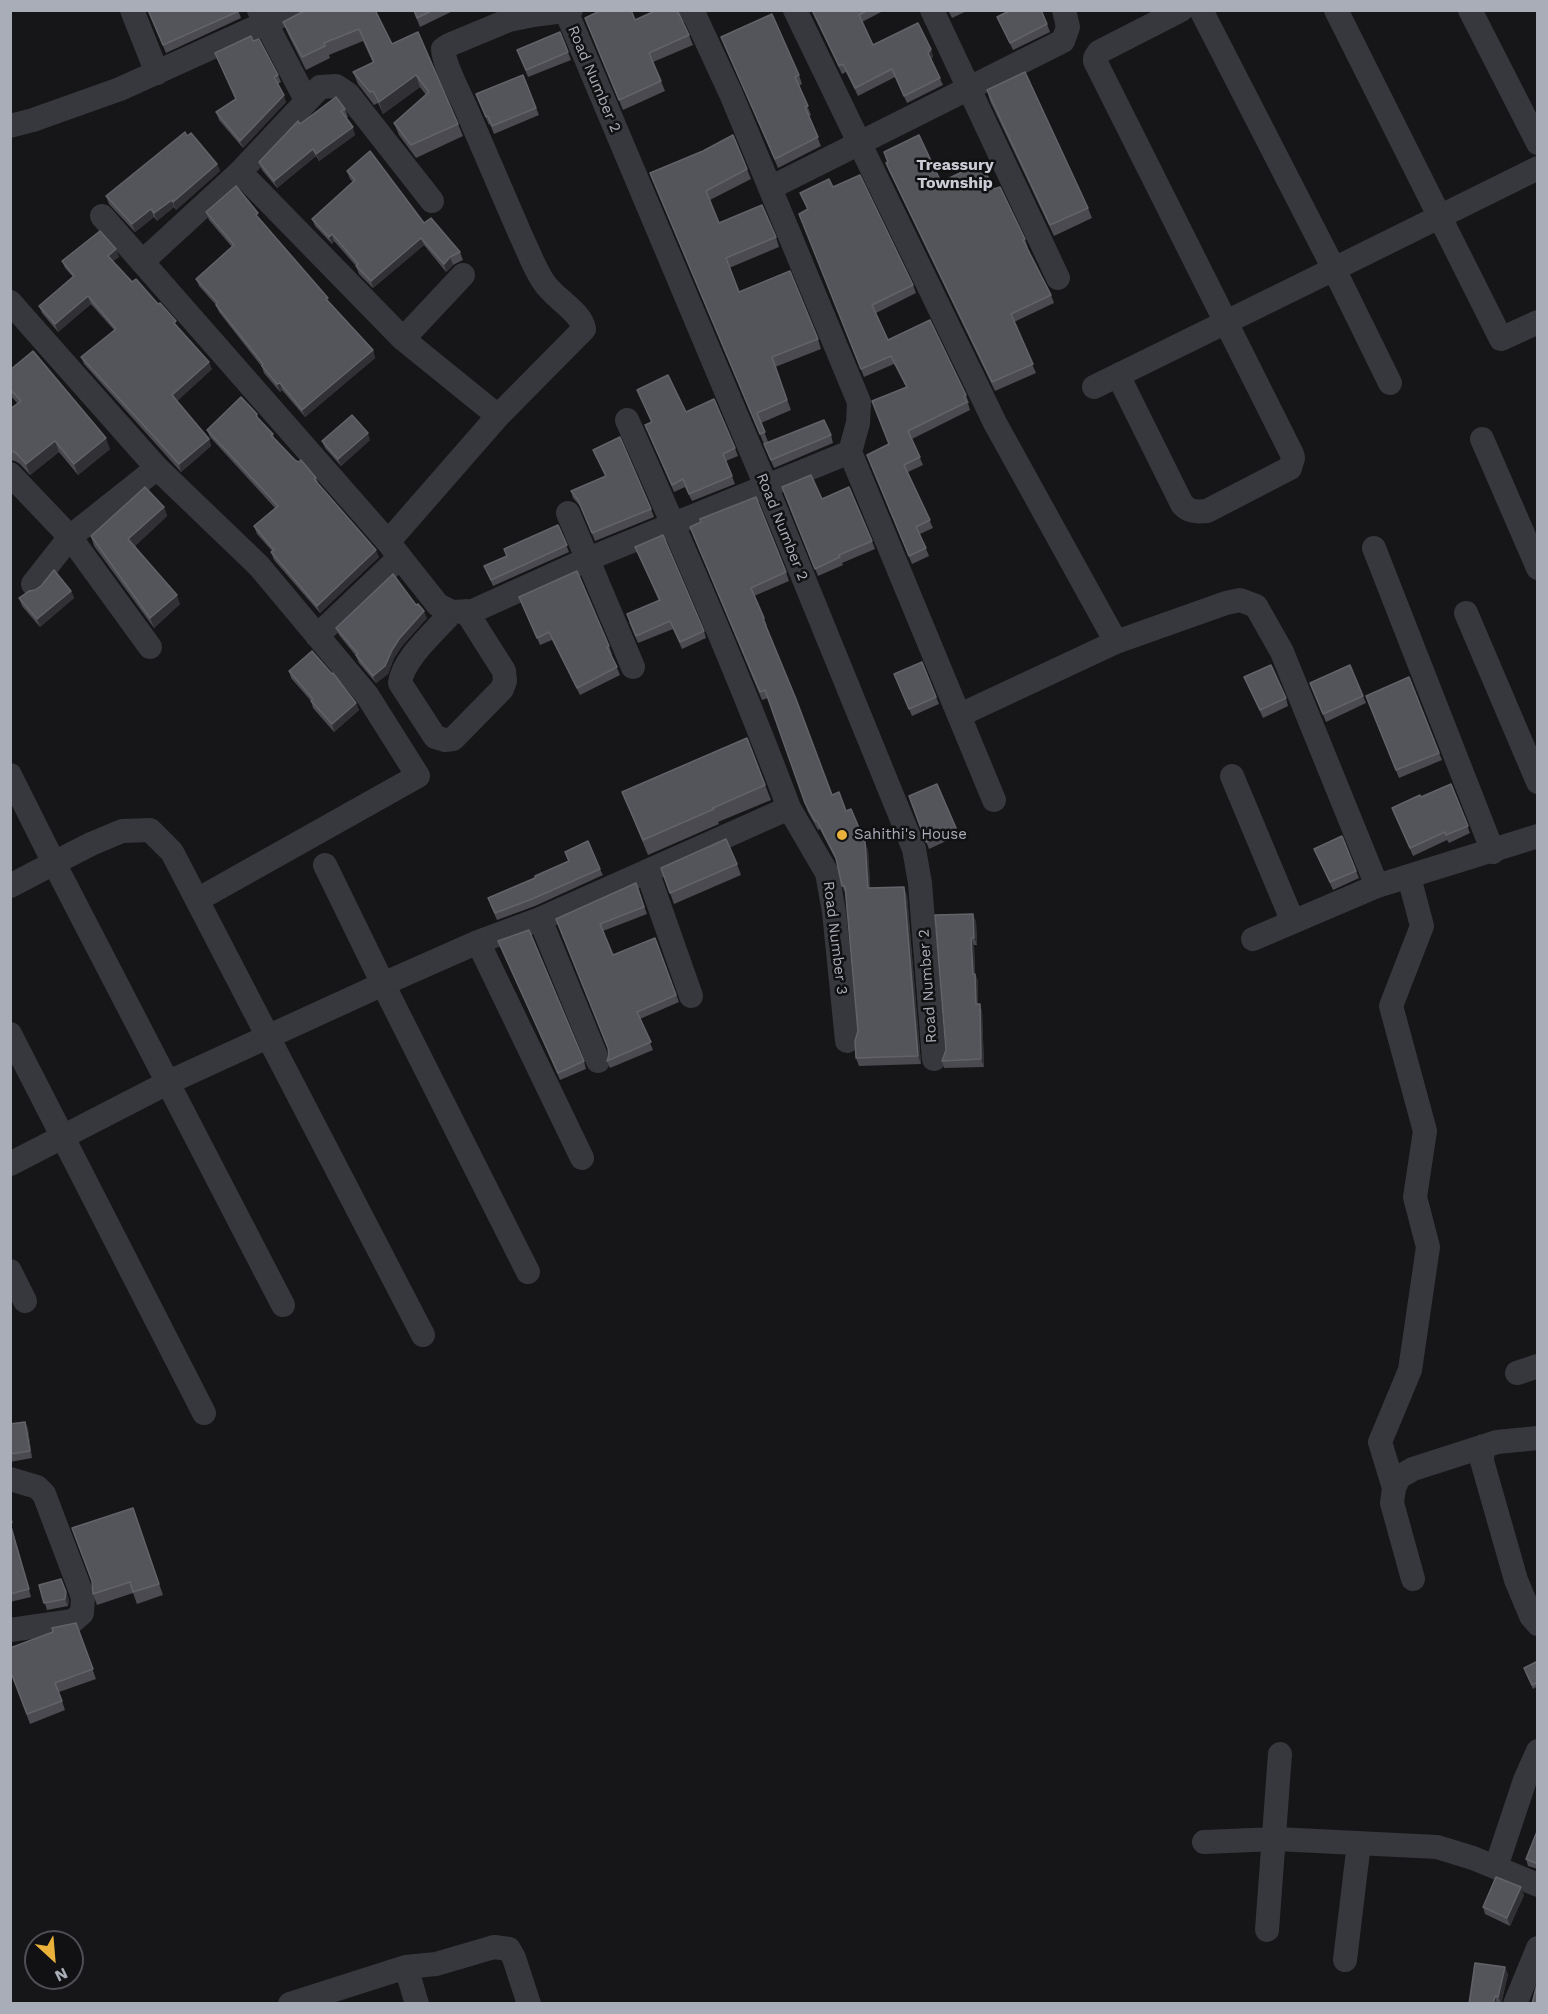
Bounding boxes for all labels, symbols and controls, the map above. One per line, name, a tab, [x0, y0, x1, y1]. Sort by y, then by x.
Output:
street label: Road Number 2	[563, 23, 625, 135]
district label: Treassury Township	[916, 155, 994, 193]
street label: Road Number 2	[752, 471, 812, 583]
place label: Sahithi's House	[854, 826, 967, 844]
marker: Sahithi's House	[835, 828, 849, 842]
street label: Road Number 3	[819, 880, 851, 996]
street label: Road Number 2	[915, 928, 941, 1044]
north arrow	[24, 1930, 84, 1990]
text: N	[52, 1964, 71, 1986]

